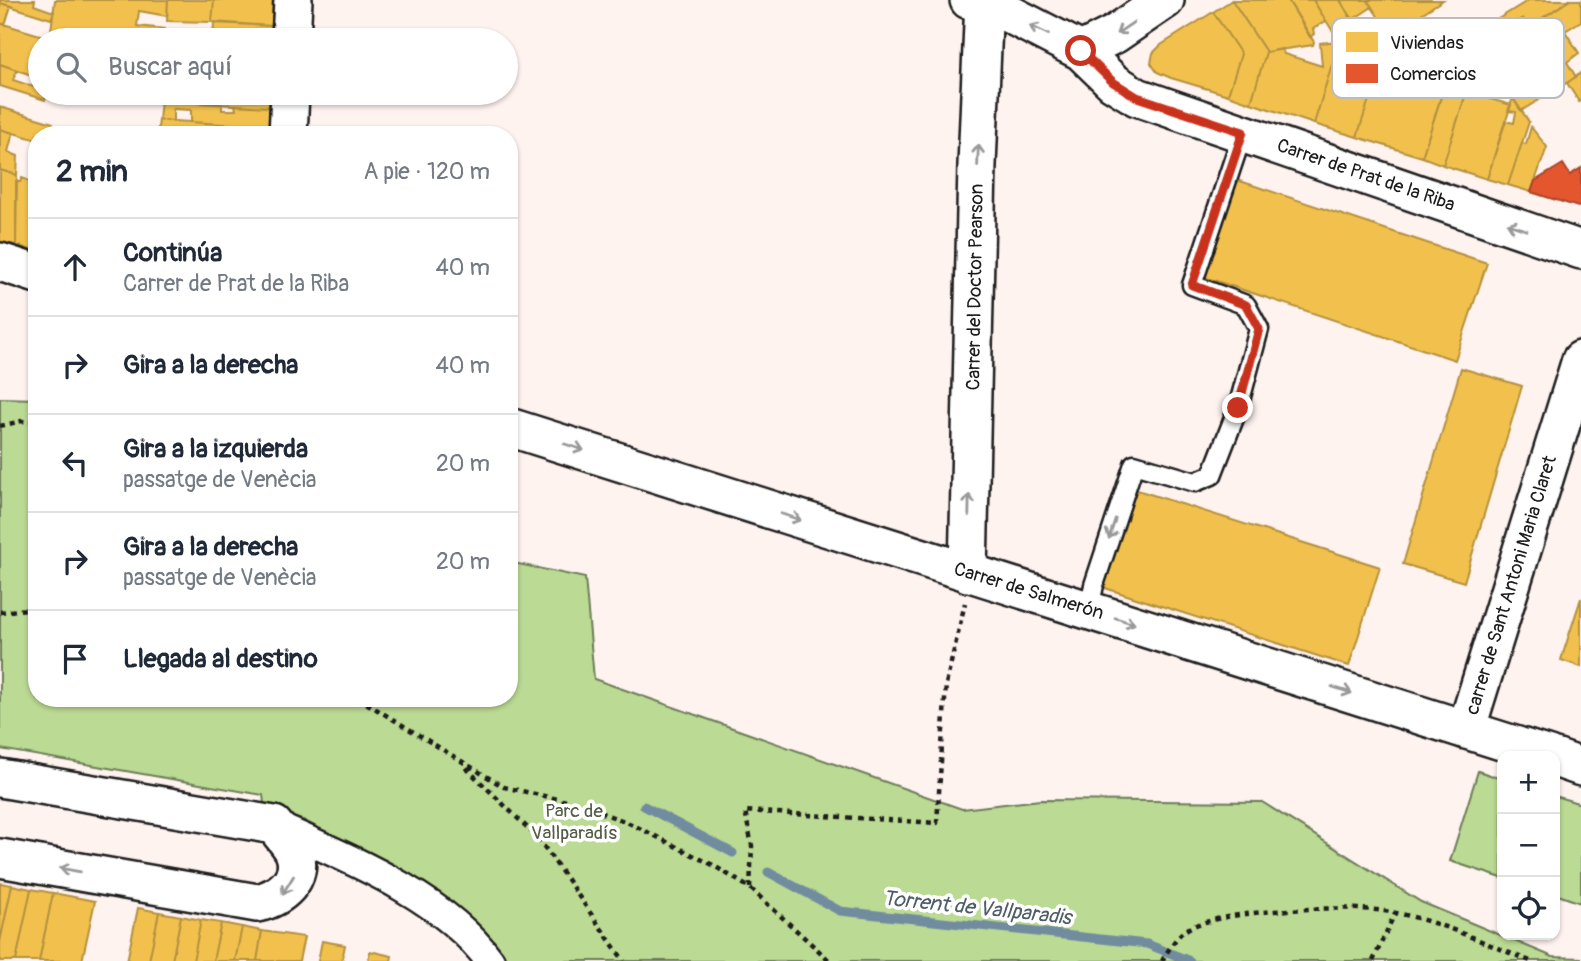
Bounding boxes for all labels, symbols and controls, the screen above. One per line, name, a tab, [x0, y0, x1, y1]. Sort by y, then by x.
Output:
legend	[1332, 18, 1564, 98]
one-way arrow	[1115, 21, 1135, 35]
one-way arrow	[1029, 23, 1050, 36]
search box	[28, 28, 518, 105]
text: Viviendas	[1390, 31, 1464, 55]
route start	[1065, 35, 1096, 66]
icon: search	[52, 48, 90, 86]
text: Buscar aquí	[108, 51, 232, 83]
text: Comercios	[1390, 62, 1477, 86]
street label: Carrer de Prat de la Riba	[1274, 133, 1458, 217]
one-way arrow	[971, 144, 984, 167]
text: 2 min	[56, 153, 128, 190]
text: A pie · 120 m	[363, 157, 490, 186]
street label: Carrer del Doctor Pearson	[961, 183, 989, 391]
one-way arrow	[1506, 220, 1528, 232]
text: Continúa	[123, 237, 222, 269]
icon: ahead	[56, 248, 94, 286]
text: 40 m	[436, 253, 490, 282]
text: Carrer de Prat de la Riba	[123, 269, 349, 298]
icon: right	[56, 346, 94, 384]
text: Gira a la derecha	[123, 349, 298, 381]
text: 40 m	[436, 351, 490, 380]
route end	[1222, 392, 1253, 423]
text: Gira a la izquierda	[123, 433, 308, 465]
one-way arrow	[563, 442, 585, 455]
icon: left	[56, 444, 94, 482]
text: 20 m	[436, 449, 490, 478]
street label: carrer de Sant Antoni Maria Claret	[1460, 452, 1562, 717]
text: passatge de Venècia	[123, 465, 317, 494]
one-way arrow	[963, 494, 976, 517]
one-way arrow	[780, 511, 802, 524]
one-way arrow	[1105, 518, 1118, 540]
text: Gira a la derecha	[123, 531, 298, 563]
icon: right	[56, 542, 94, 580]
text: 20 m	[436, 547, 490, 576]
street label: Carrer de Salmerón	[951, 557, 1107, 625]
text: passatge de Venècia	[123, 563, 317, 592]
one-way arrow	[1114, 615, 1136, 628]
icon: arrive	[56, 640, 94, 678]
text: Llegada al destino	[123, 643, 318, 675]
one-way arrow	[1330, 685, 1352, 697]
map controls	[1497, 751, 1560, 940]
button: +	[1497, 751, 1560, 814]
park label: Parc de Vallparadís	[531, 799, 617, 845]
button: −	[1497, 814, 1560, 877]
one-way arrow	[60, 863, 82, 877]
one-way arrow	[280, 874, 294, 894]
button: locate	[1497, 877, 1560, 940]
water label: Torrent de Vallparadis	[881, 885, 1075, 932]

